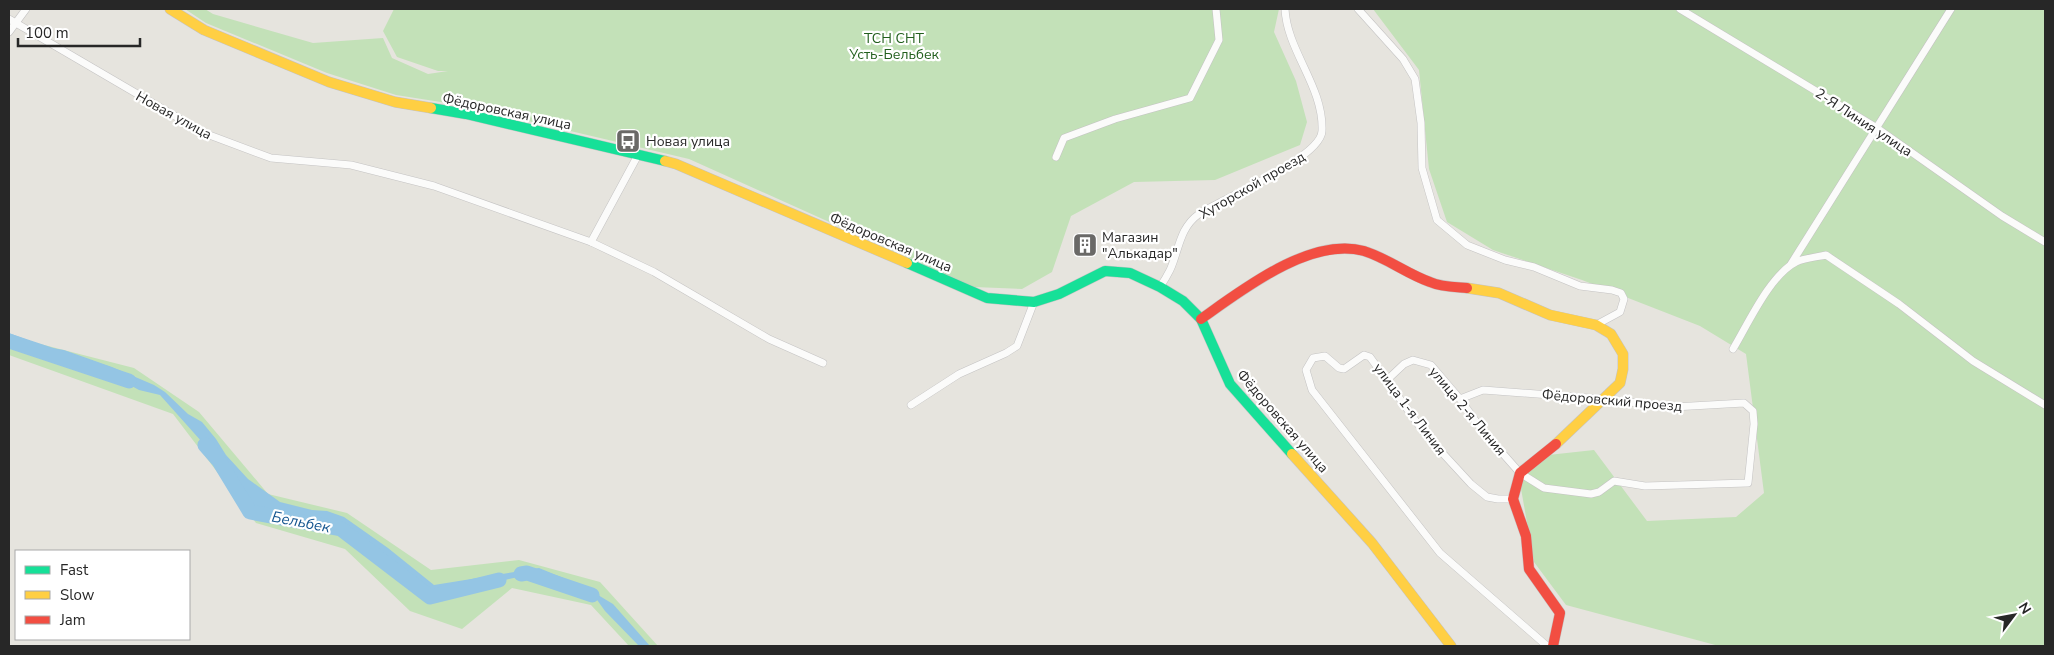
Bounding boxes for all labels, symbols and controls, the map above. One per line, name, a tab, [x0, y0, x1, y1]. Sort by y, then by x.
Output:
scale bar	[18, 15, 140, 47]
text: 100 m	[25, 23, 69, 43]
park label: ТСН СНТ Усть-Бельбек	[848, 29, 939, 64]
street label: 2-Я Линия улица	[1811, 84, 1916, 161]
street label: Новая улица	[132, 87, 215, 144]
street label: Фёдоровская улица	[441, 89, 573, 134]
bus stop icon: Новая улица	[615, 128, 641, 154]
place label: Новая улица	[646, 132, 730, 151]
street label: Хуторской проезд	[1196, 147, 1309, 224]
street label: Фёдоровская улица	[827, 208, 955, 277]
place label: Магазин "Алькадар"	[1102, 228, 1178, 263]
building icon: Магазин "Алькадар"	[1072, 232, 1098, 258]
street label: улица 1-я Линия	[1369, 359, 1450, 459]
street label: улица 2-я Линия	[1425, 363, 1510, 460]
street label: Фёдоровская улица	[1232, 366, 1333, 477]
street label: Фёдоровский проезд	[1541, 385, 1683, 416]
water label: Бельбек	[270, 507, 333, 538]
legend	[15, 550, 190, 640]
text: Fast	[60, 560, 89, 580]
text: Slow	[60, 585, 95, 605]
north arrow	[1989, 590, 2039, 640]
text: N	[2014, 599, 2035, 618]
text: Jam	[59, 610, 86, 630]

